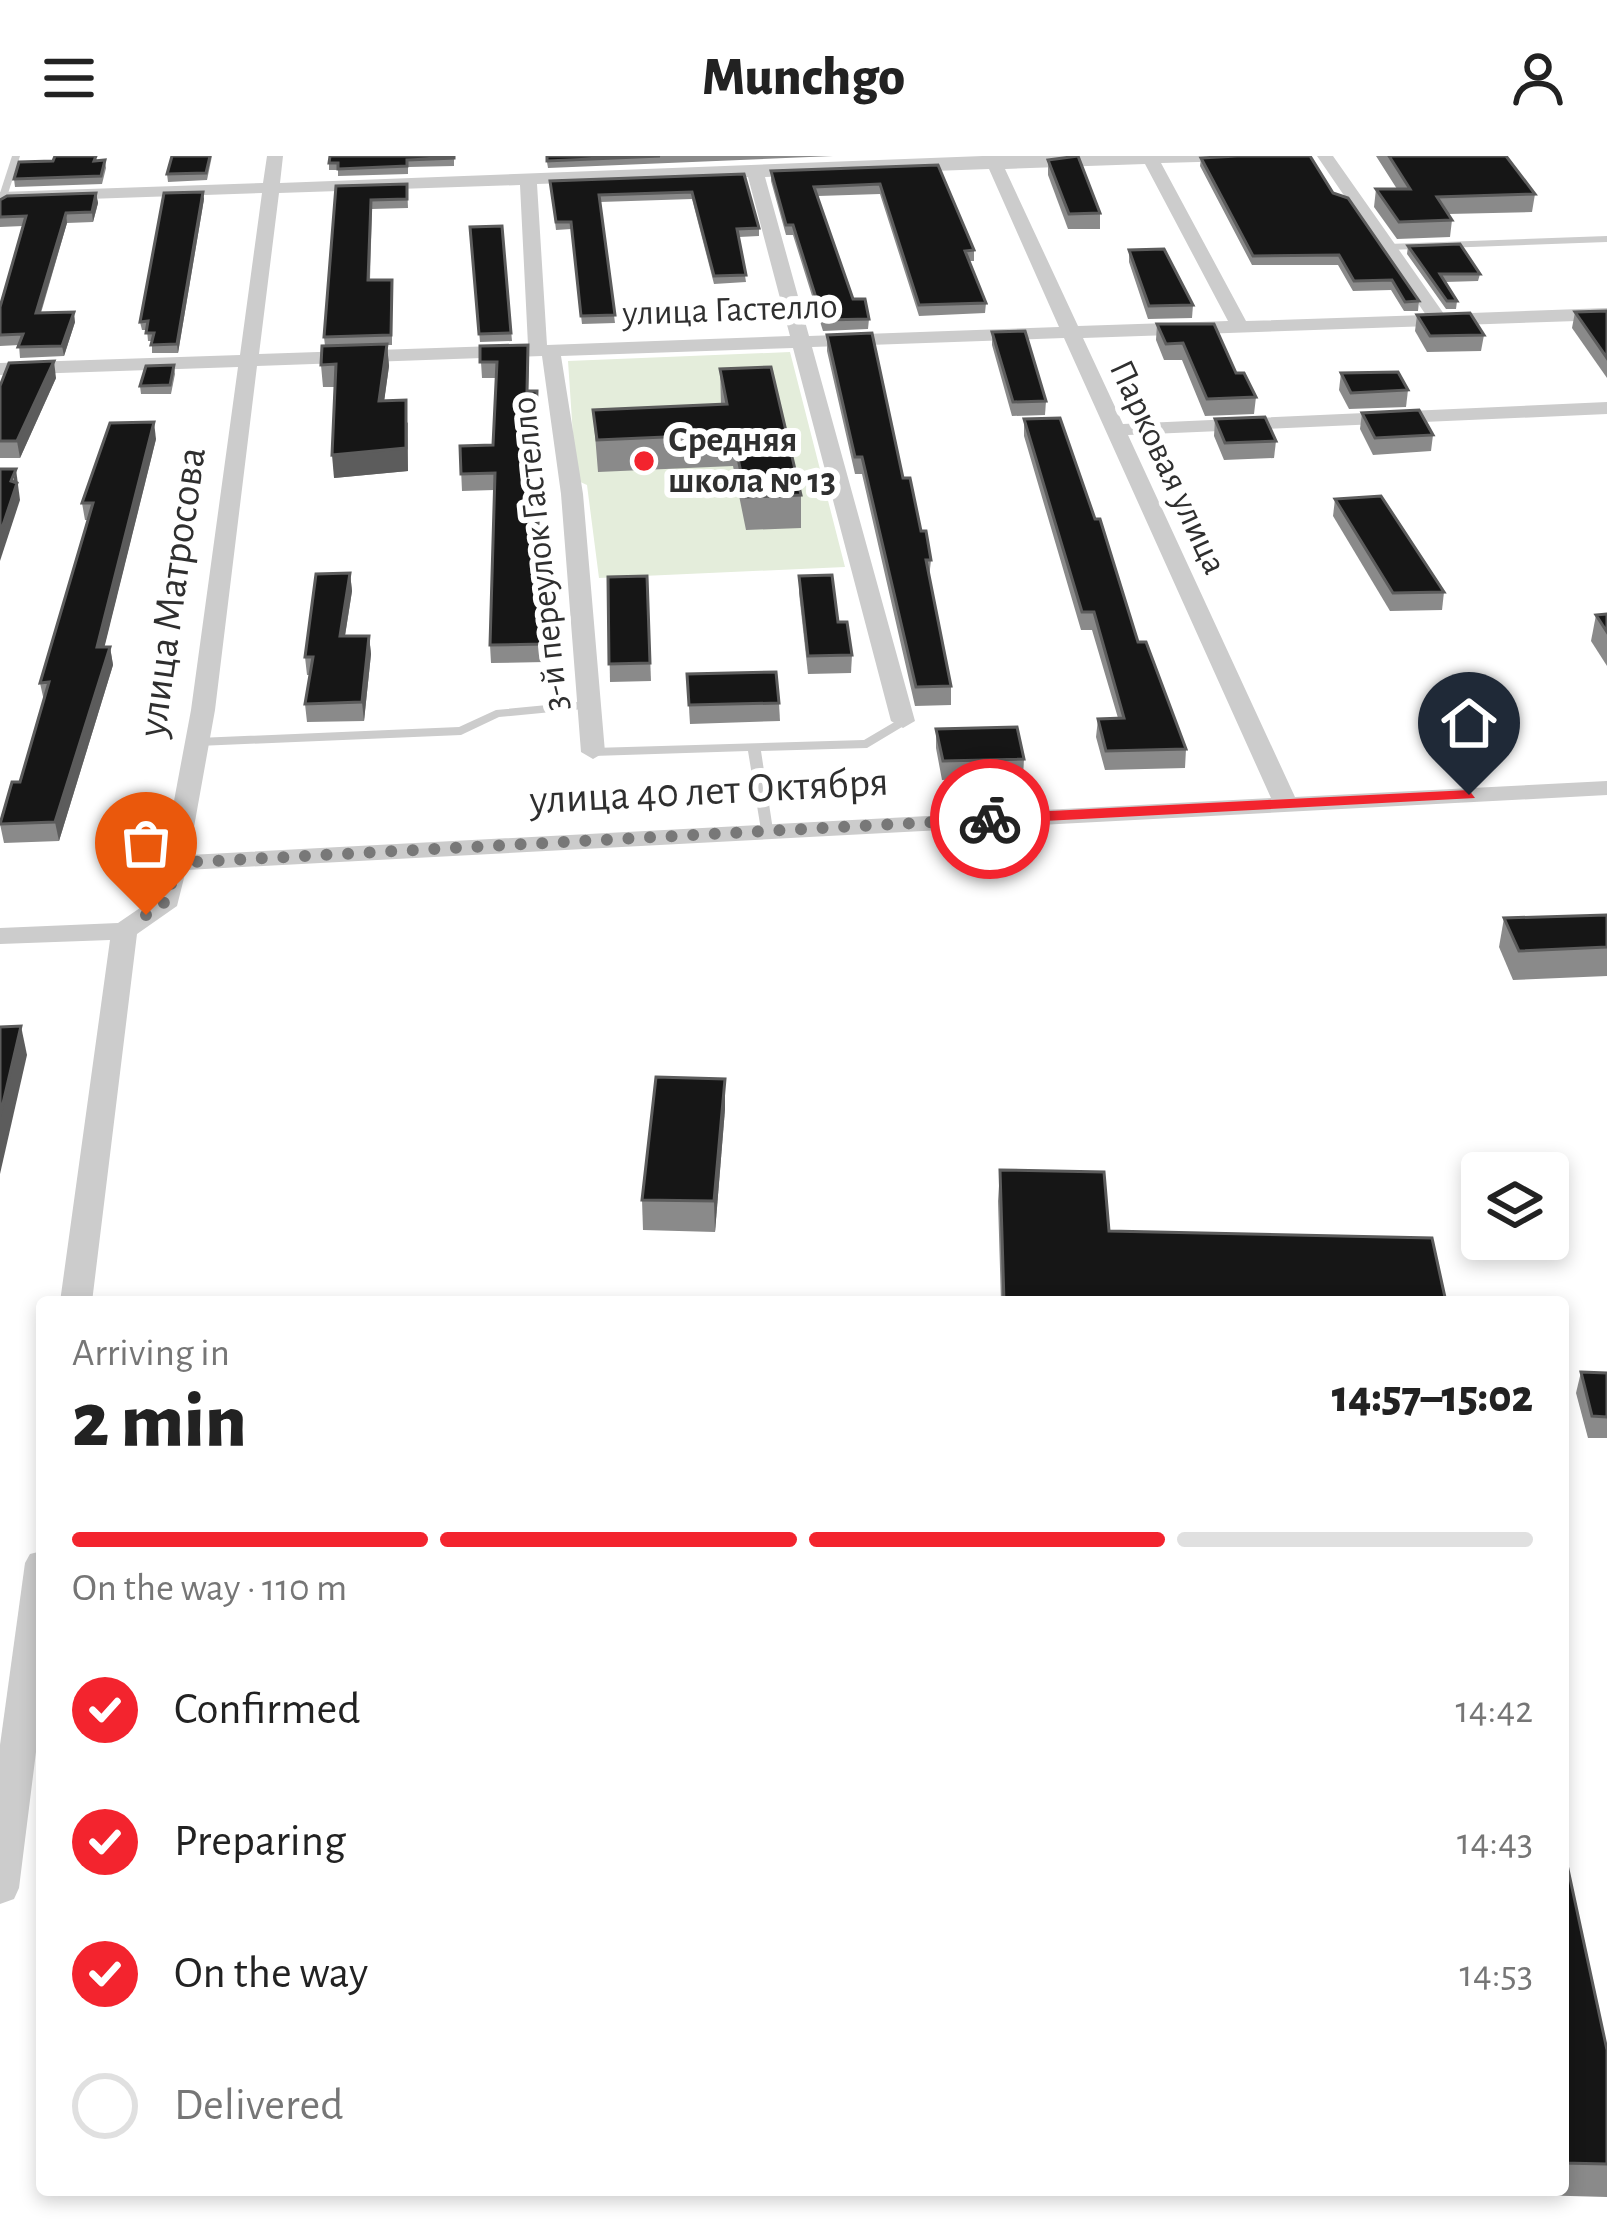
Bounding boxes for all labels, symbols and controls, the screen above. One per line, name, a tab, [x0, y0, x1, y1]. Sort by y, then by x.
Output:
icon: menu	[36, 45, 102, 111]
icon: person	[1505, 45, 1571, 111]
text: Munchgo	[702, 51, 905, 105]
street label: улица Гастелло	[621, 288, 838, 332]
street label: Парковая улица	[1103, 354, 1233, 580]
street label: 3-й переулок Гастелло	[506, 395, 574, 713]
place label: Средняя школа № 13	[668, 422, 836, 499]
street label: улица Матросова	[131, 445, 213, 740]
marker: Средняя школа № 13	[631, 448, 657, 474]
pin	[1418, 672, 1520, 795]
icon: home	[1436, 690, 1502, 756]
courier	[930, 759, 1050, 879]
street label: улица 40 лет Октября	[527, 761, 890, 821]
icon: bike	[957, 786, 1023, 852]
pin	[95, 792, 197, 915]
icon: bag	[113, 810, 179, 876]
map controls	[1461, 1152, 1569, 1260]
button: layers	[1461, 1152, 1569, 1260]
text: Arriving in	[72, 1334, 230, 1373]
text: 14:57–15:02	[1332, 1375, 1533, 1420]
text: 2 min	[72, 1383, 247, 1461]
text: On the way · 110 m	[72, 1569, 347, 1608]
icon: check	[72, 1677, 138, 1743]
text: Confirmed	[174, 1687, 360, 1732]
text: 14:42	[1455, 1691, 1533, 1730]
icon: check	[72, 1809, 138, 1875]
text: Preparing	[174, 1819, 346, 1864]
text: 14:43	[1457, 1823, 1533, 1862]
icon: check	[72, 1941, 138, 2007]
text: On the way	[174, 1951, 368, 1996]
text: 14:53	[1460, 1955, 1533, 1994]
text: Delivered	[174, 2083, 343, 2128]

